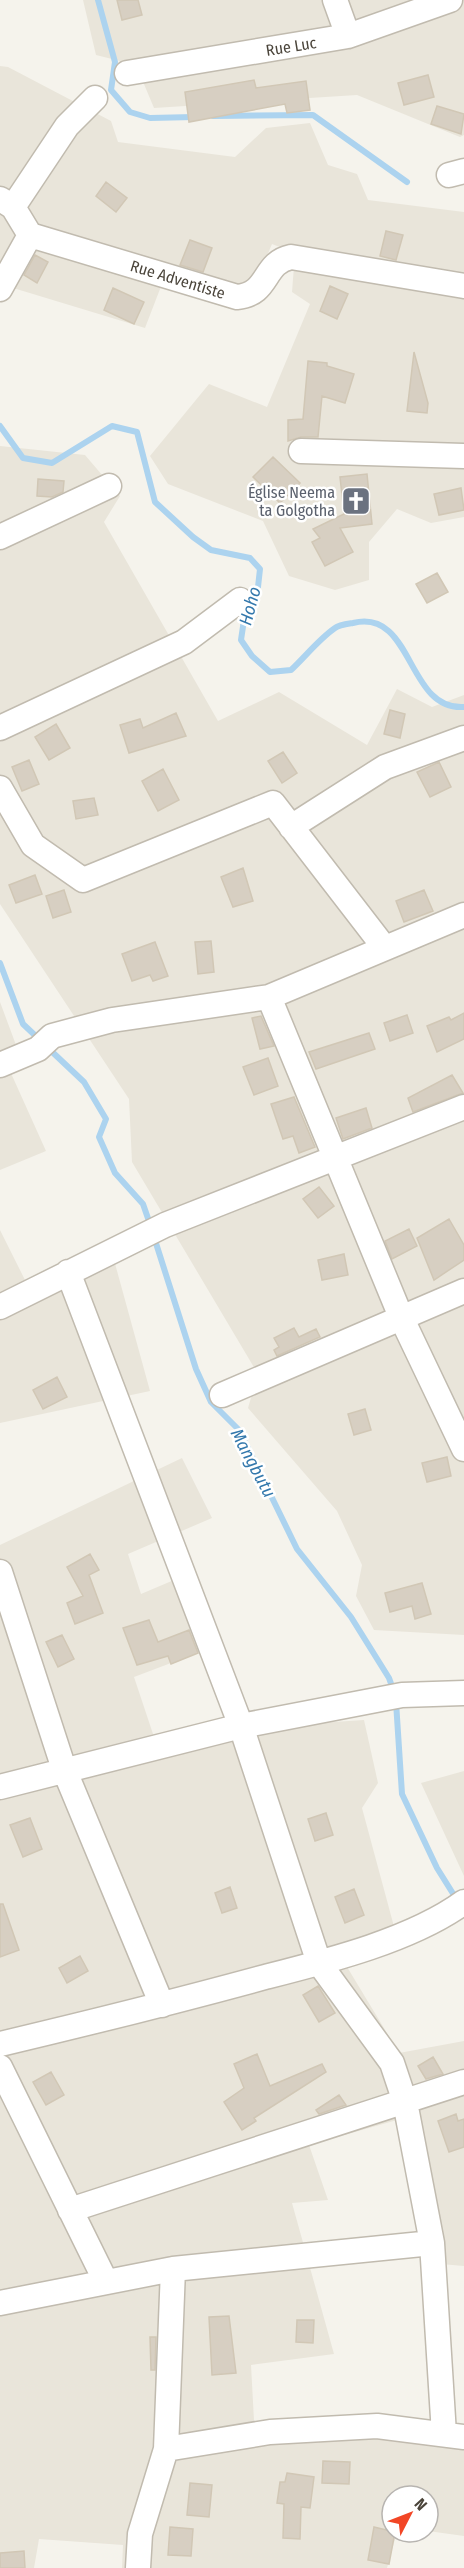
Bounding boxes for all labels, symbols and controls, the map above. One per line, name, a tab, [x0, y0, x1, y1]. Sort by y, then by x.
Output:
street label: Rue Luc	[264, 33, 318, 60]
street label: Rue Adventiste	[128, 256, 228, 303]
place label: Église Neema ta Golgotha	[248, 483, 335, 520]
church icon: Église Neema ta Golgotha	[340, 485, 372, 517]
water label: Hoho	[234, 584, 266, 628]
water label: Mangbutu	[226, 1425, 280, 1501]
north arrow	[380, 2484, 440, 2544]
text: N	[411, 2494, 431, 2514]

